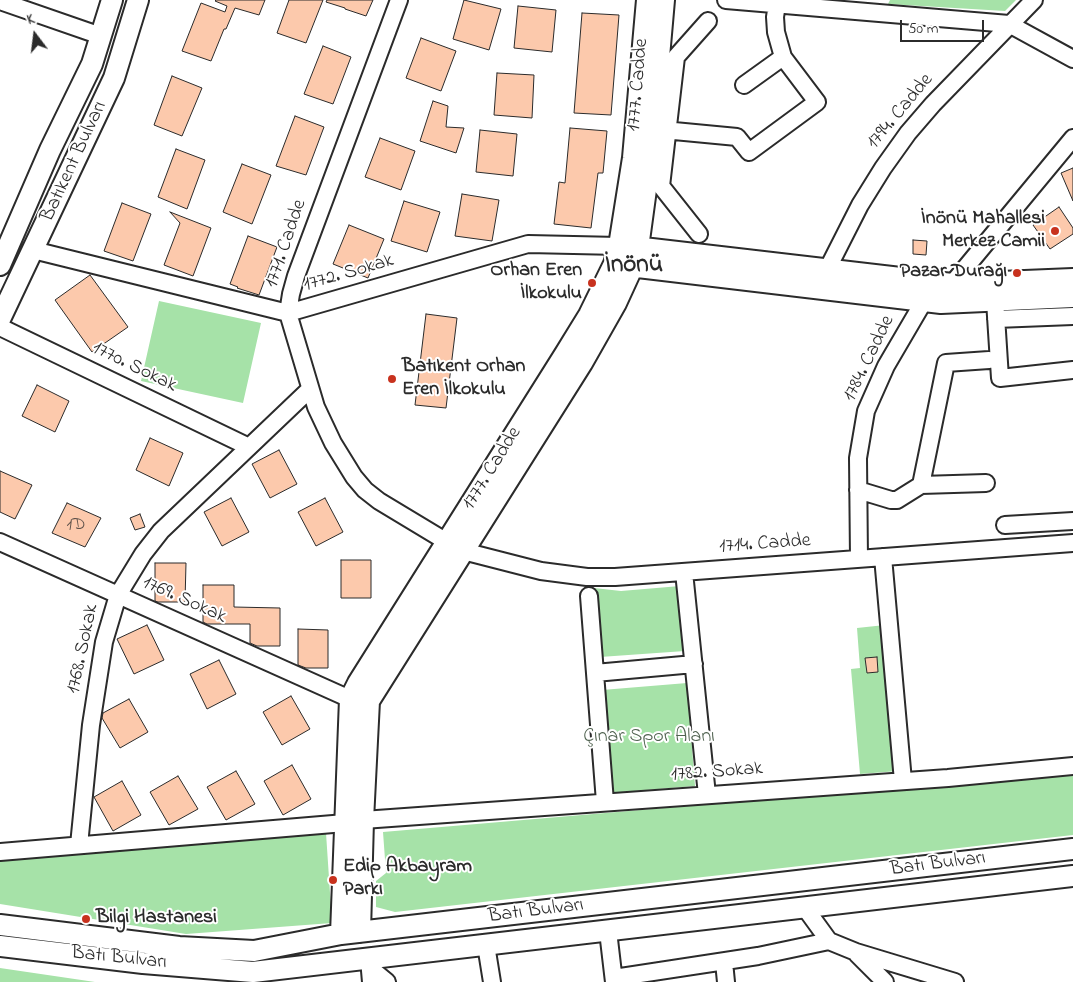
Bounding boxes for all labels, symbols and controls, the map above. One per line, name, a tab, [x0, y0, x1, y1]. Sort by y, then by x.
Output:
text: K	[25, 9, 37, 31]
north arrow	[10, 10, 60, 60]
scale bar	[903, 10, 987, 42]
text: 50 m	[908, 18, 938, 40]
street label: 1777. Cadde	[623, 37, 655, 133]
street label: 1794. Cadde	[863, 69, 939, 155]
street label: Batıkent Bulvarı	[37, 98, 113, 226]
street label: 1771. Cadde	[261, 197, 313, 291]
place label: İnönü Mahallesi Merkez Camii	[921, 208, 1045, 255]
marker: İnönü Mahallesi Merkez Camii	[1049, 225, 1061, 237]
street label: 1772. Sokak	[301, 250, 397, 298]
district label: İnönü	[605, 252, 663, 282]
place label: Orhan Eren İlkokulu	[490, 260, 582, 307]
place label: Pazar Durağı	[900, 261, 1007, 285]
marker: Pazar Durağı	[1011, 267, 1023, 279]
marker: Orhan Eren İlkokulu	[586, 277, 598, 289]
street label: 1784. Cadde	[839, 312, 901, 406]
street label: 1770. Sokak	[88, 337, 180, 399]
place label: Batıkent Orhan Eren İlkokulu	[402, 356, 525, 403]
marker: Batıkent Orhan Eren İlkokulu	[386, 373, 398, 385]
street label: 1777. Cadde	[458, 423, 528, 515]
house number: 1D	[67, 515, 85, 537]
street label: 1714. Cadde	[719, 530, 811, 560]
street label: 1769. Sokak	[138, 572, 230, 630]
street label: 1768. Sokak	[63, 602, 105, 696]
park label: Çınar Spor Alanı	[583, 726, 715, 750]
street label: 1782. Sokak	[670, 758, 764, 788]
street label: Batı Bulvarı	[889, 847, 987, 883]
place label: Edip Akbayram Parkı	[343, 856, 472, 903]
marker: Edip Akbayram Parkı	[327, 874, 339, 886]
street label: Batı Bulvarı	[487, 894, 585, 930]
place label: Bilgi Hastanesi	[96, 907, 217, 931]
marker: Bilgi Hastanesi	[80, 913, 92, 925]
street label: Batı Bulvarı	[70, 942, 168, 976]

